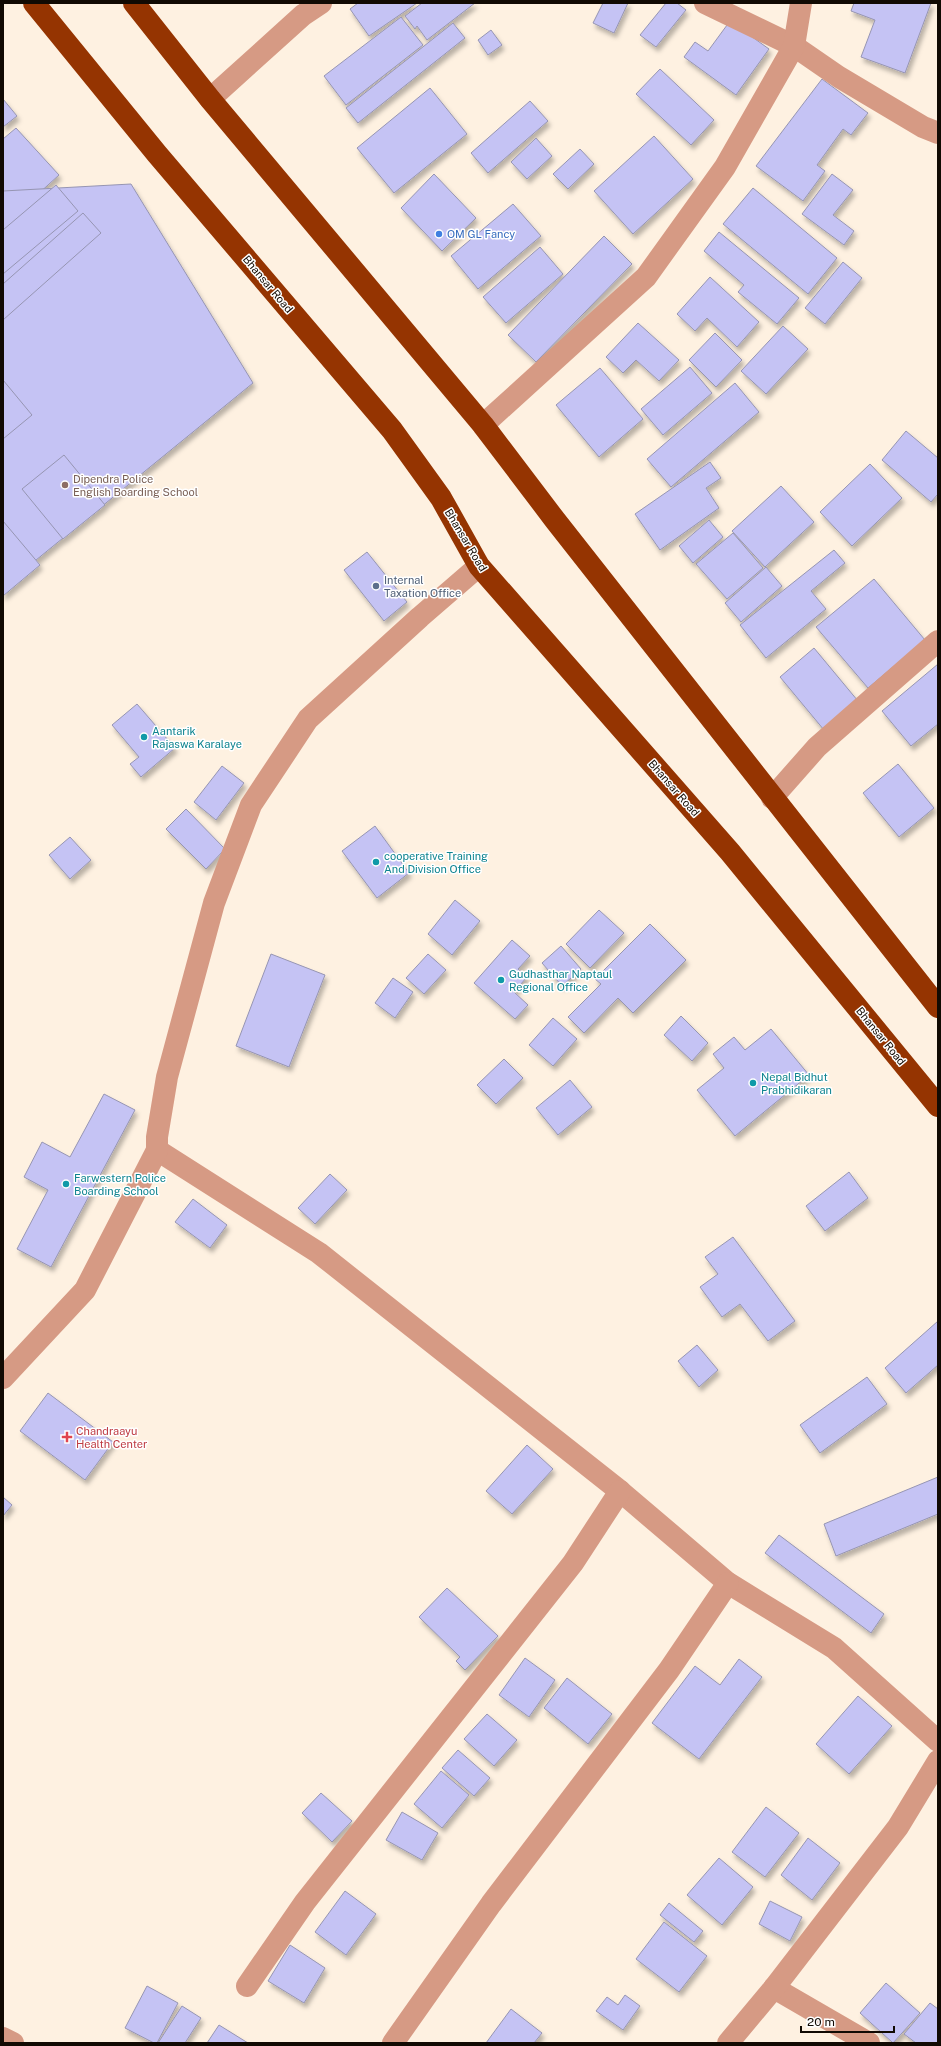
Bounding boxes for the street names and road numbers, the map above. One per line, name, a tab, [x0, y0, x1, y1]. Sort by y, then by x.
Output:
street label: Bhansar Road	[241, 253, 295, 315]
street label: Bhansar Road	[443, 507, 489, 573]
street label: Bhansar Road	[646, 757, 702, 819]
street label: Bhansar Road	[854, 1005, 908, 1067]

